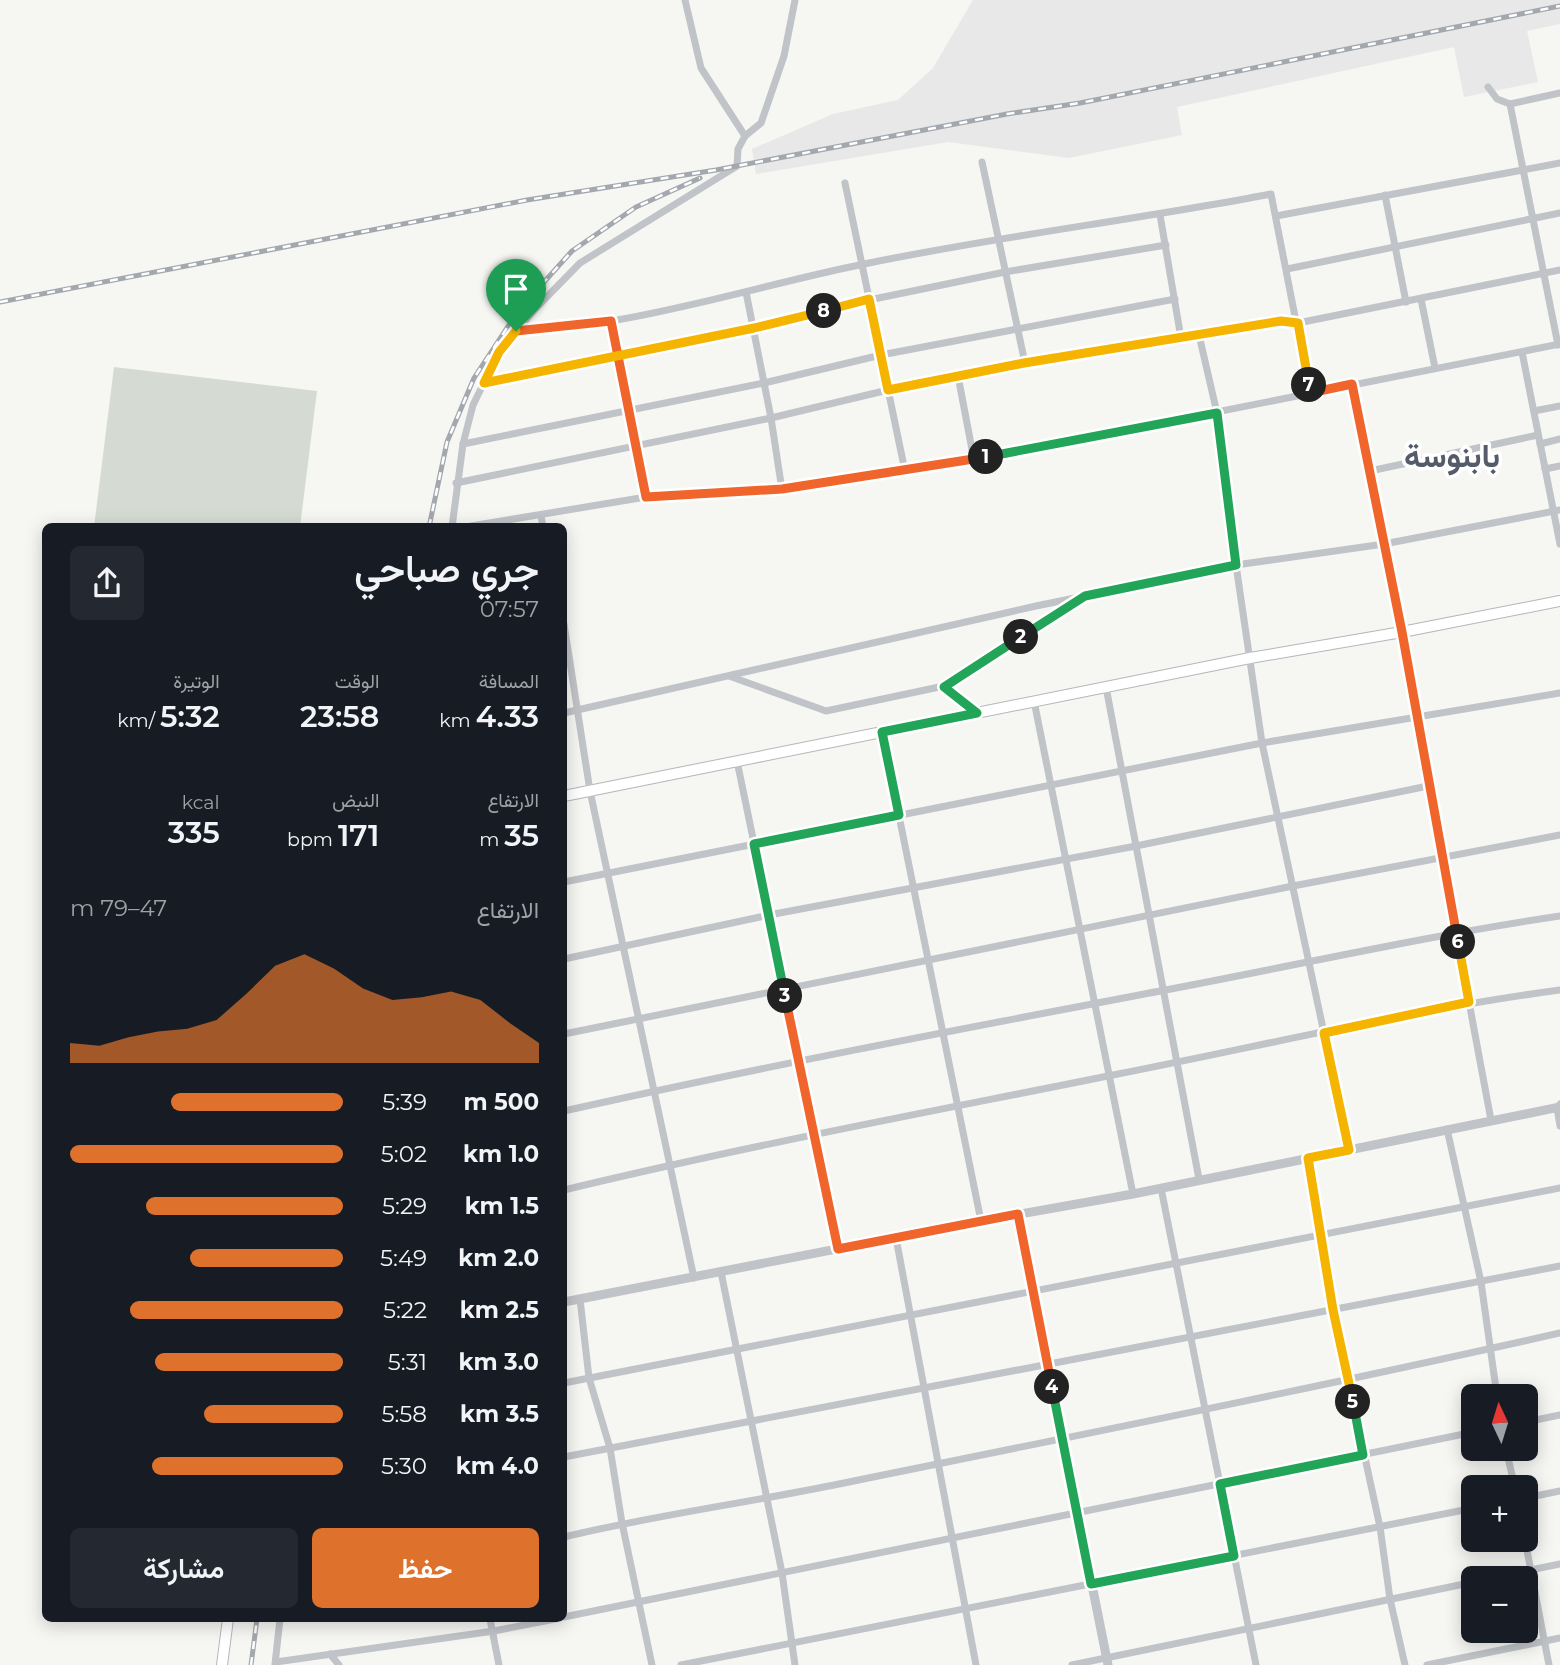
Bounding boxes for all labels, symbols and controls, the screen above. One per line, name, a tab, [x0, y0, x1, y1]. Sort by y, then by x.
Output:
pin	[486, 259, 546, 331]
icon: arrive	[497, 270, 535, 308]
pin: 8	[806, 294, 842, 328]
text: 8	[817, 299, 830, 322]
pin: 7	[1292, 368, 1326, 402]
text: 7	[1303, 373, 1314, 396]
district label: بابنوسة	[1404, 436, 1500, 476]
pin: 1	[968, 440, 1004, 475]
text: 1	[982, 445, 989, 468]
text: جري صباحي	[354, 545, 539, 592]
button: share	[70, 546, 144, 620]
text: 07:57	[480, 595, 539, 623]
pin: 2	[1004, 620, 1038, 654]
text: 2	[1015, 625, 1026, 648]
text: الوتيرة	[173, 670, 220, 693]
text: الوقت	[335, 670, 379, 693]
text: المسافة	[479, 670, 539, 693]
text: 5:32	[160, 698, 220, 735]
text: 23:58	[300, 698, 379, 735]
text: 4.33	[476, 698, 539, 735]
text: /km	[117, 709, 160, 732]
text: km	[439, 709, 476, 732]
text: النبض	[332, 789, 379, 812]
text: الارتفاع	[487, 789, 539, 812]
text: kcal	[182, 791, 220, 814]
text: 335	[168, 814, 220, 851]
text: 171	[338, 817, 379, 854]
text: 35	[504, 817, 539, 854]
text: bpm	[287, 828, 338, 851]
text: m	[479, 828, 504, 851]
text: 47–79 m	[70, 894, 167, 922]
text: الارتفاع	[477, 896, 539, 924]
pin: 6	[1440, 925, 1476, 960]
text: 6	[1451, 930, 1464, 953]
pin: 3	[768, 978, 802, 1014]
text: 3	[779, 984, 790, 1007]
text: 5:39	[382, 1088, 427, 1116]
text: 500 m	[463, 1088, 539, 1116]
text: 5:02	[381, 1140, 427, 1168]
text: 1.0 km	[463, 1140, 539, 1168]
text: 5:29	[382, 1192, 427, 1220]
text: 1.5 km	[465, 1192, 539, 1220]
text: 5:49	[380, 1244, 427, 1272]
text: 2.0 km	[458, 1244, 539, 1272]
text: 5:22	[383, 1296, 427, 1324]
text: 2.5 km	[460, 1296, 539, 1324]
text: 5:31	[388, 1348, 427, 1376]
text: 3.0 km	[458, 1348, 539, 1376]
pin: 4	[1034, 1370, 1070, 1404]
text: 4	[1045, 1375, 1058, 1398]
pin: 5	[1336, 1384, 1370, 1420]
north arrow	[1461, 1384, 1538, 1461]
map controls	[1461, 1384, 1538, 1643]
text: 5	[1347, 1390, 1358, 1413]
text: 5:58	[381, 1400, 427, 1428]
text: 3.5 km	[460, 1400, 539, 1428]
text: 5:30	[381, 1452, 427, 1480]
text: 4.0 km	[456, 1452, 539, 1480]
button: +	[1461, 1475, 1538, 1552]
button: مشاركة	[70, 1528, 298, 1608]
button: حفظ	[312, 1528, 539, 1608]
button: −	[1461, 1566, 1538, 1643]

